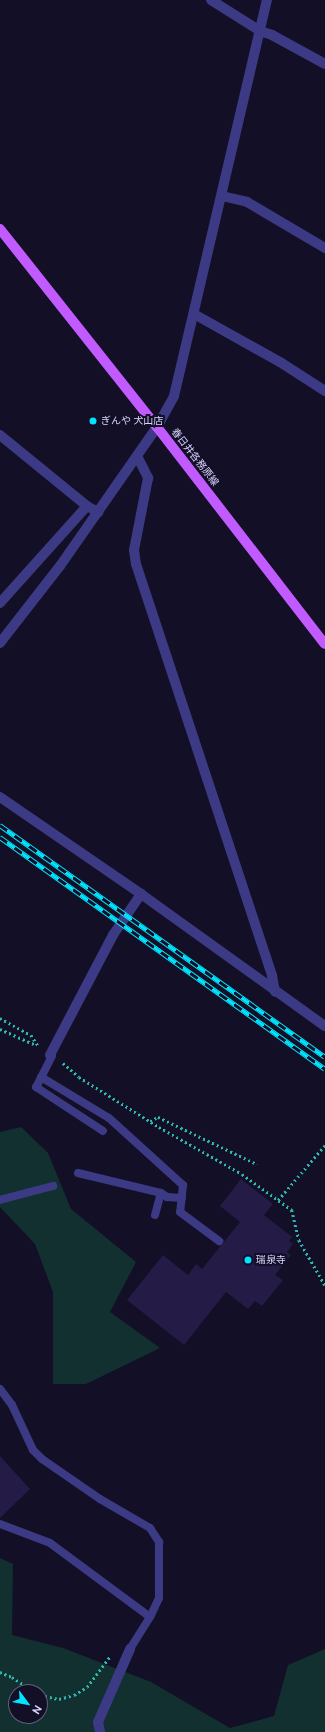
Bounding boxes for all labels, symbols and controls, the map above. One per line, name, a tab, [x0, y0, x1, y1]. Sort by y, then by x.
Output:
place label: ぎんや 犬山店	[101, 415, 163, 427]
marker: ぎんや 犬山店	[88, 416, 98, 426]
street label: 春日井各務原線	[169, 426, 221, 488]
place label: 瑞泉寺	[256, 1254, 286, 1266]
marker: 瑞泉寺	[243, 1255, 253, 1265]
north arrow	[8, 1684, 48, 1724]
text: N	[30, 1703, 45, 1716]

